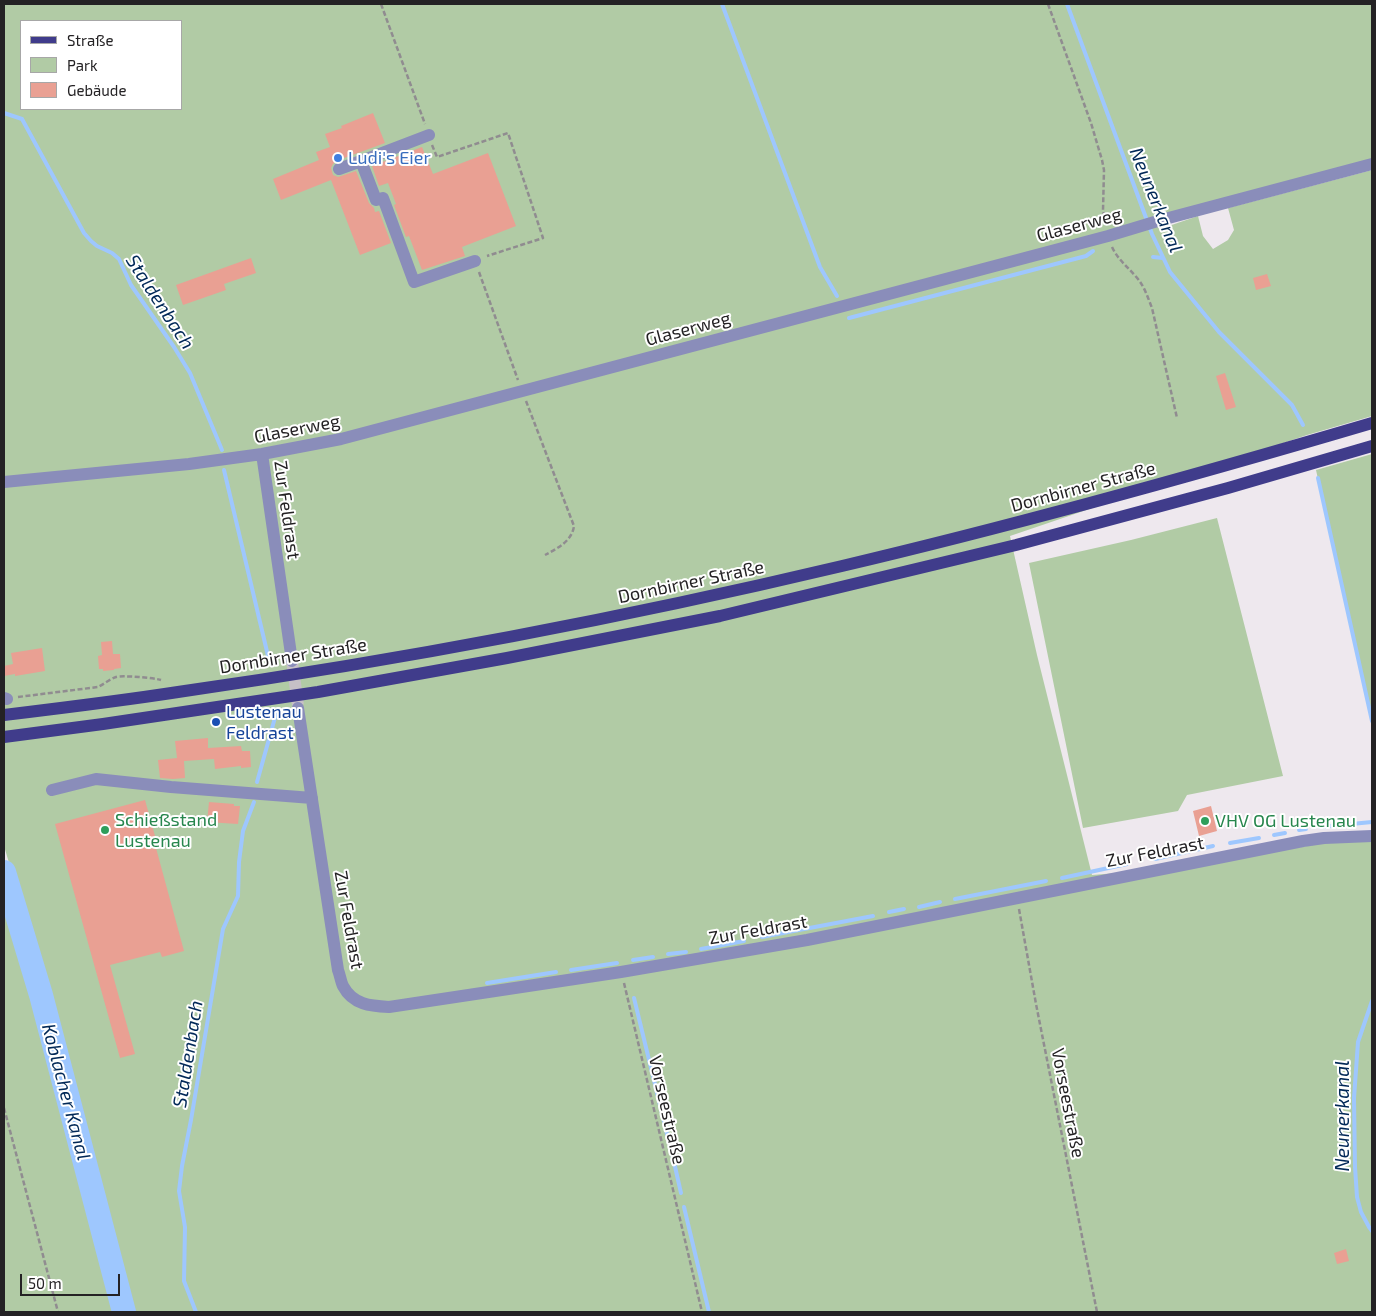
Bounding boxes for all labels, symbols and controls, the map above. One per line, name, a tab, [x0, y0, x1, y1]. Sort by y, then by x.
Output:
legend	[20, 20, 182, 110]
text: Straße	[67, 31, 113, 49]
text: Park	[67, 56, 98, 74]
text: Gebäude	[67, 81, 126, 99]
water label: Neunerkanal	[1125, 144, 1187, 256]
place label: Ludi's Eier	[348, 147, 431, 169]
marker: Ludi's Eier	[332, 152, 344, 164]
street label: Glaserweg	[1034, 203, 1124, 247]
water label: Staldenbach	[121, 250, 199, 354]
street label: Glaserweg	[643, 307, 733, 351]
street label: Glaserweg	[252, 410, 342, 448]
street label: Dornbirner Straße	[1008, 457, 1158, 517]
street label: Zur Feldrast	[269, 459, 305, 561]
street label: Dornbirner Straße	[616, 556, 766, 608]
street label: Dornbirner Straße	[218, 634, 368, 678]
place label: Lustenau Feldrast	[226, 701, 302, 744]
marker: Lustenau Feldrast	[210, 716, 222, 728]
place label: Schießstand Lustenau	[115, 809, 217, 852]
place label: VHV OG Lustenau	[1215, 810, 1356, 832]
marker: VHV OG Lustenau	[1199, 815, 1211, 827]
marker: Schießstand Lustenau	[99, 824, 111, 836]
street label: Zur Feldrast	[1104, 832, 1206, 872]
street label: Zur Feldrast	[330, 869, 368, 971]
street label: Zur Feldrast	[707, 911, 809, 949]
water label: Staldenbach	[168, 999, 208, 1109]
water label: Koblacher Kanal	[37, 1021, 95, 1163]
street label: Vorseestraße	[1047, 1046, 1089, 1160]
street label: Vorseestraße	[644, 1053, 690, 1167]
water label: Neunerkanal	[1332, 1060, 1354, 1172]
scale bar	[22, 1264, 122, 1296]
text: 50 m	[28, 1274, 62, 1292]

